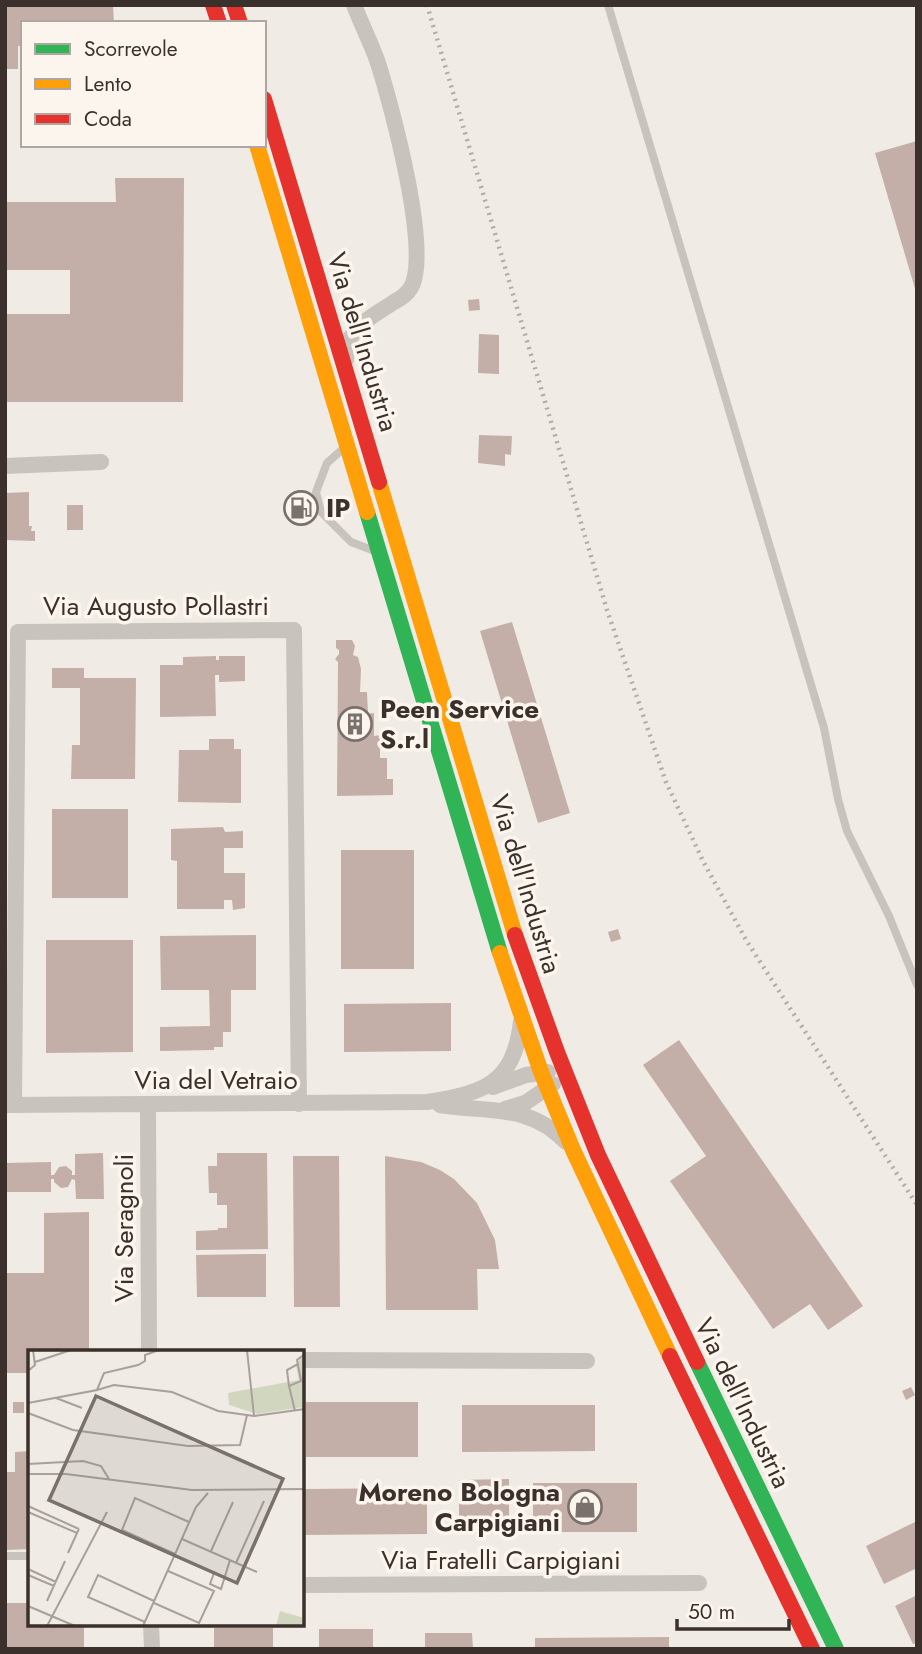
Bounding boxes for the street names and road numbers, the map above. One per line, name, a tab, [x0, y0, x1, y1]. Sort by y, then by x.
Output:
street label: Via dell'Industria	[318, 248, 408, 436]
street label: Via Augusto Pollastri	[43, 587, 269, 625]
street label: Via dell'Industria	[481, 790, 571, 978]
street label: Via del Vetraio	[134, 1061, 298, 1099]
street label: Via Seragnoli	[105, 1154, 143, 1302]
street label: Via dell'Industria	[685, 1311, 801, 1495]
street label: Via Fratelli Carpigiani	[381, 1541, 621, 1579]

